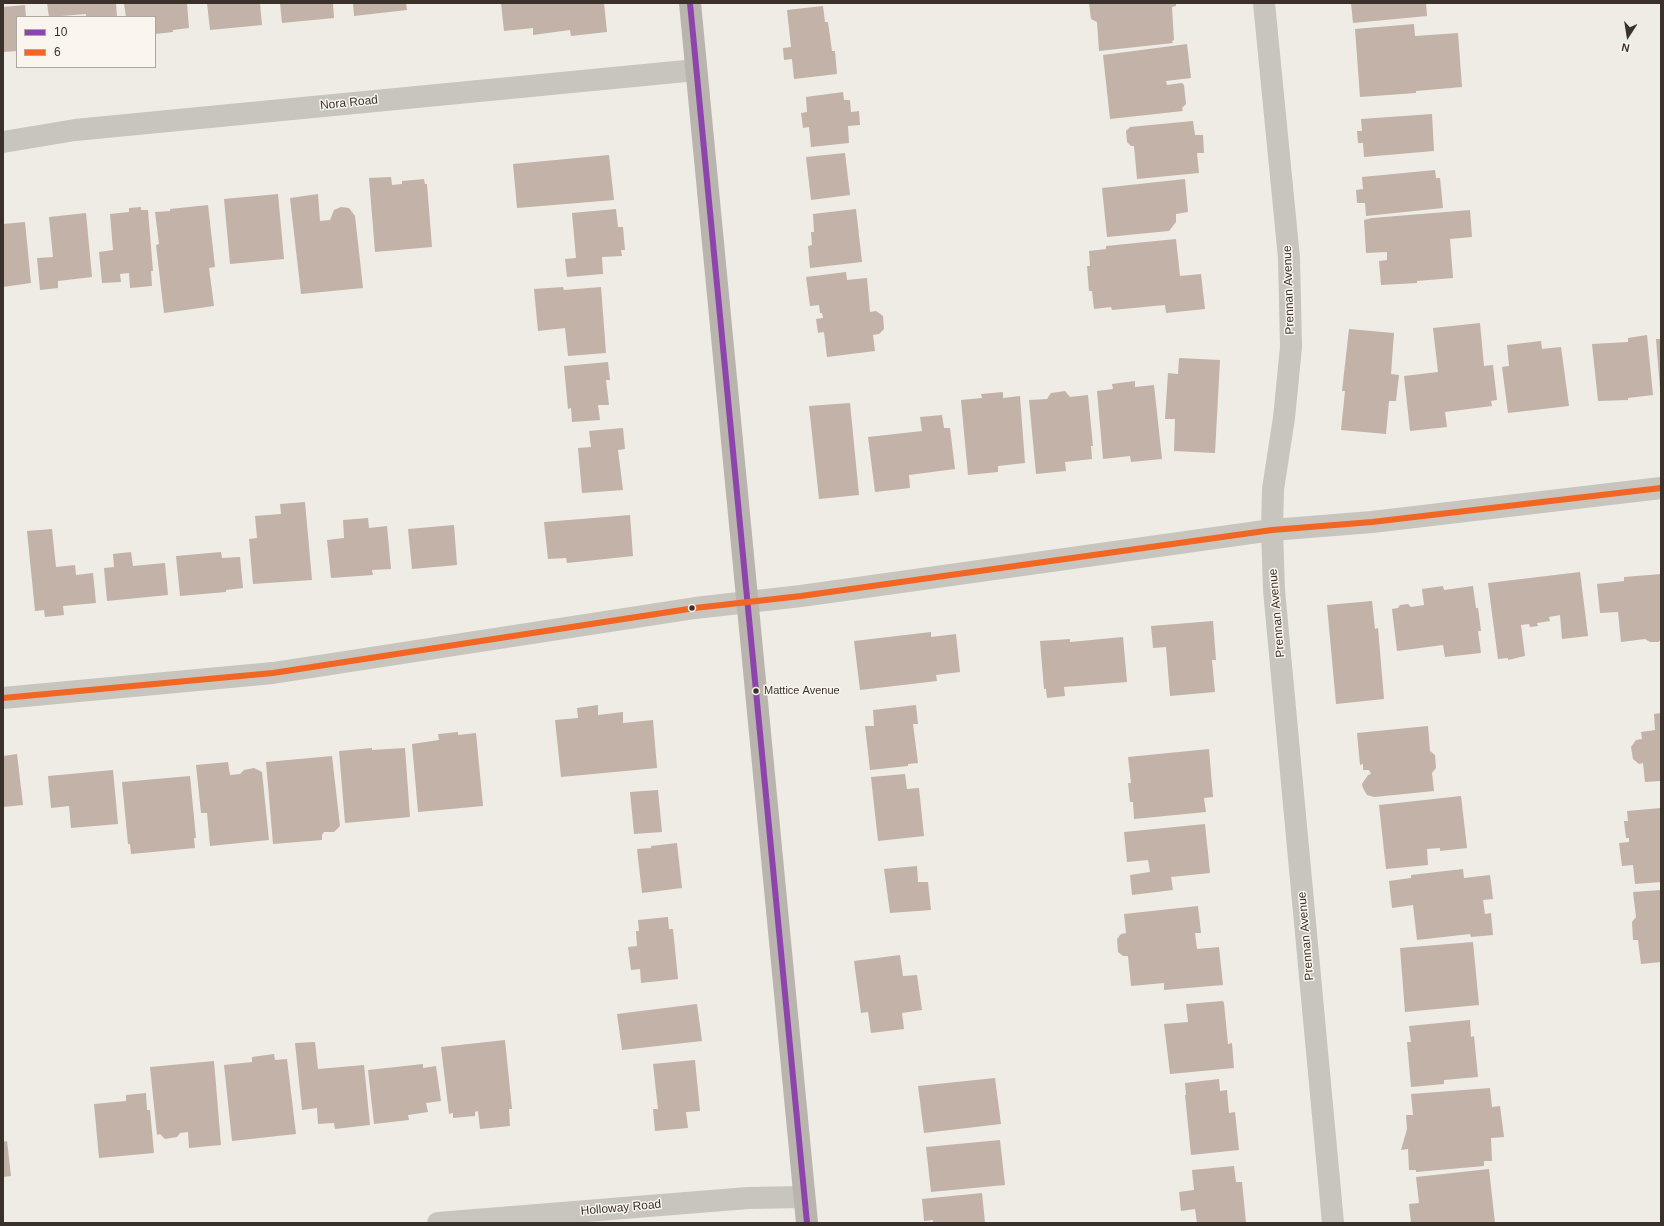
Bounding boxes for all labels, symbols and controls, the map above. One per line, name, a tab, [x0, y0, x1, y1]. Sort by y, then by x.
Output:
legend	[16, 16, 156, 68]
north arrow	[1608, 16, 1648, 56]
text: 10	[54, 25, 67, 39]
text: N	[1620, 41, 1631, 54]
text: 6	[54, 45, 61, 59]
street label: Nora Road	[319, 93, 379, 113]
street label: Prennan Avenue	[1280, 245, 1298, 335]
street label: Prennan Avenue	[1266, 568, 1288, 658]
unlabelled marker	[687, 603, 697, 613]
place label: Mattice Avenue	[764, 684, 840, 698]
marker: Mattice Avenue	[751, 686, 761, 696]
street label: Prennan Avenue	[1295, 891, 1317, 981]
street label: Holloway Road	[580, 1197, 662, 1219]

